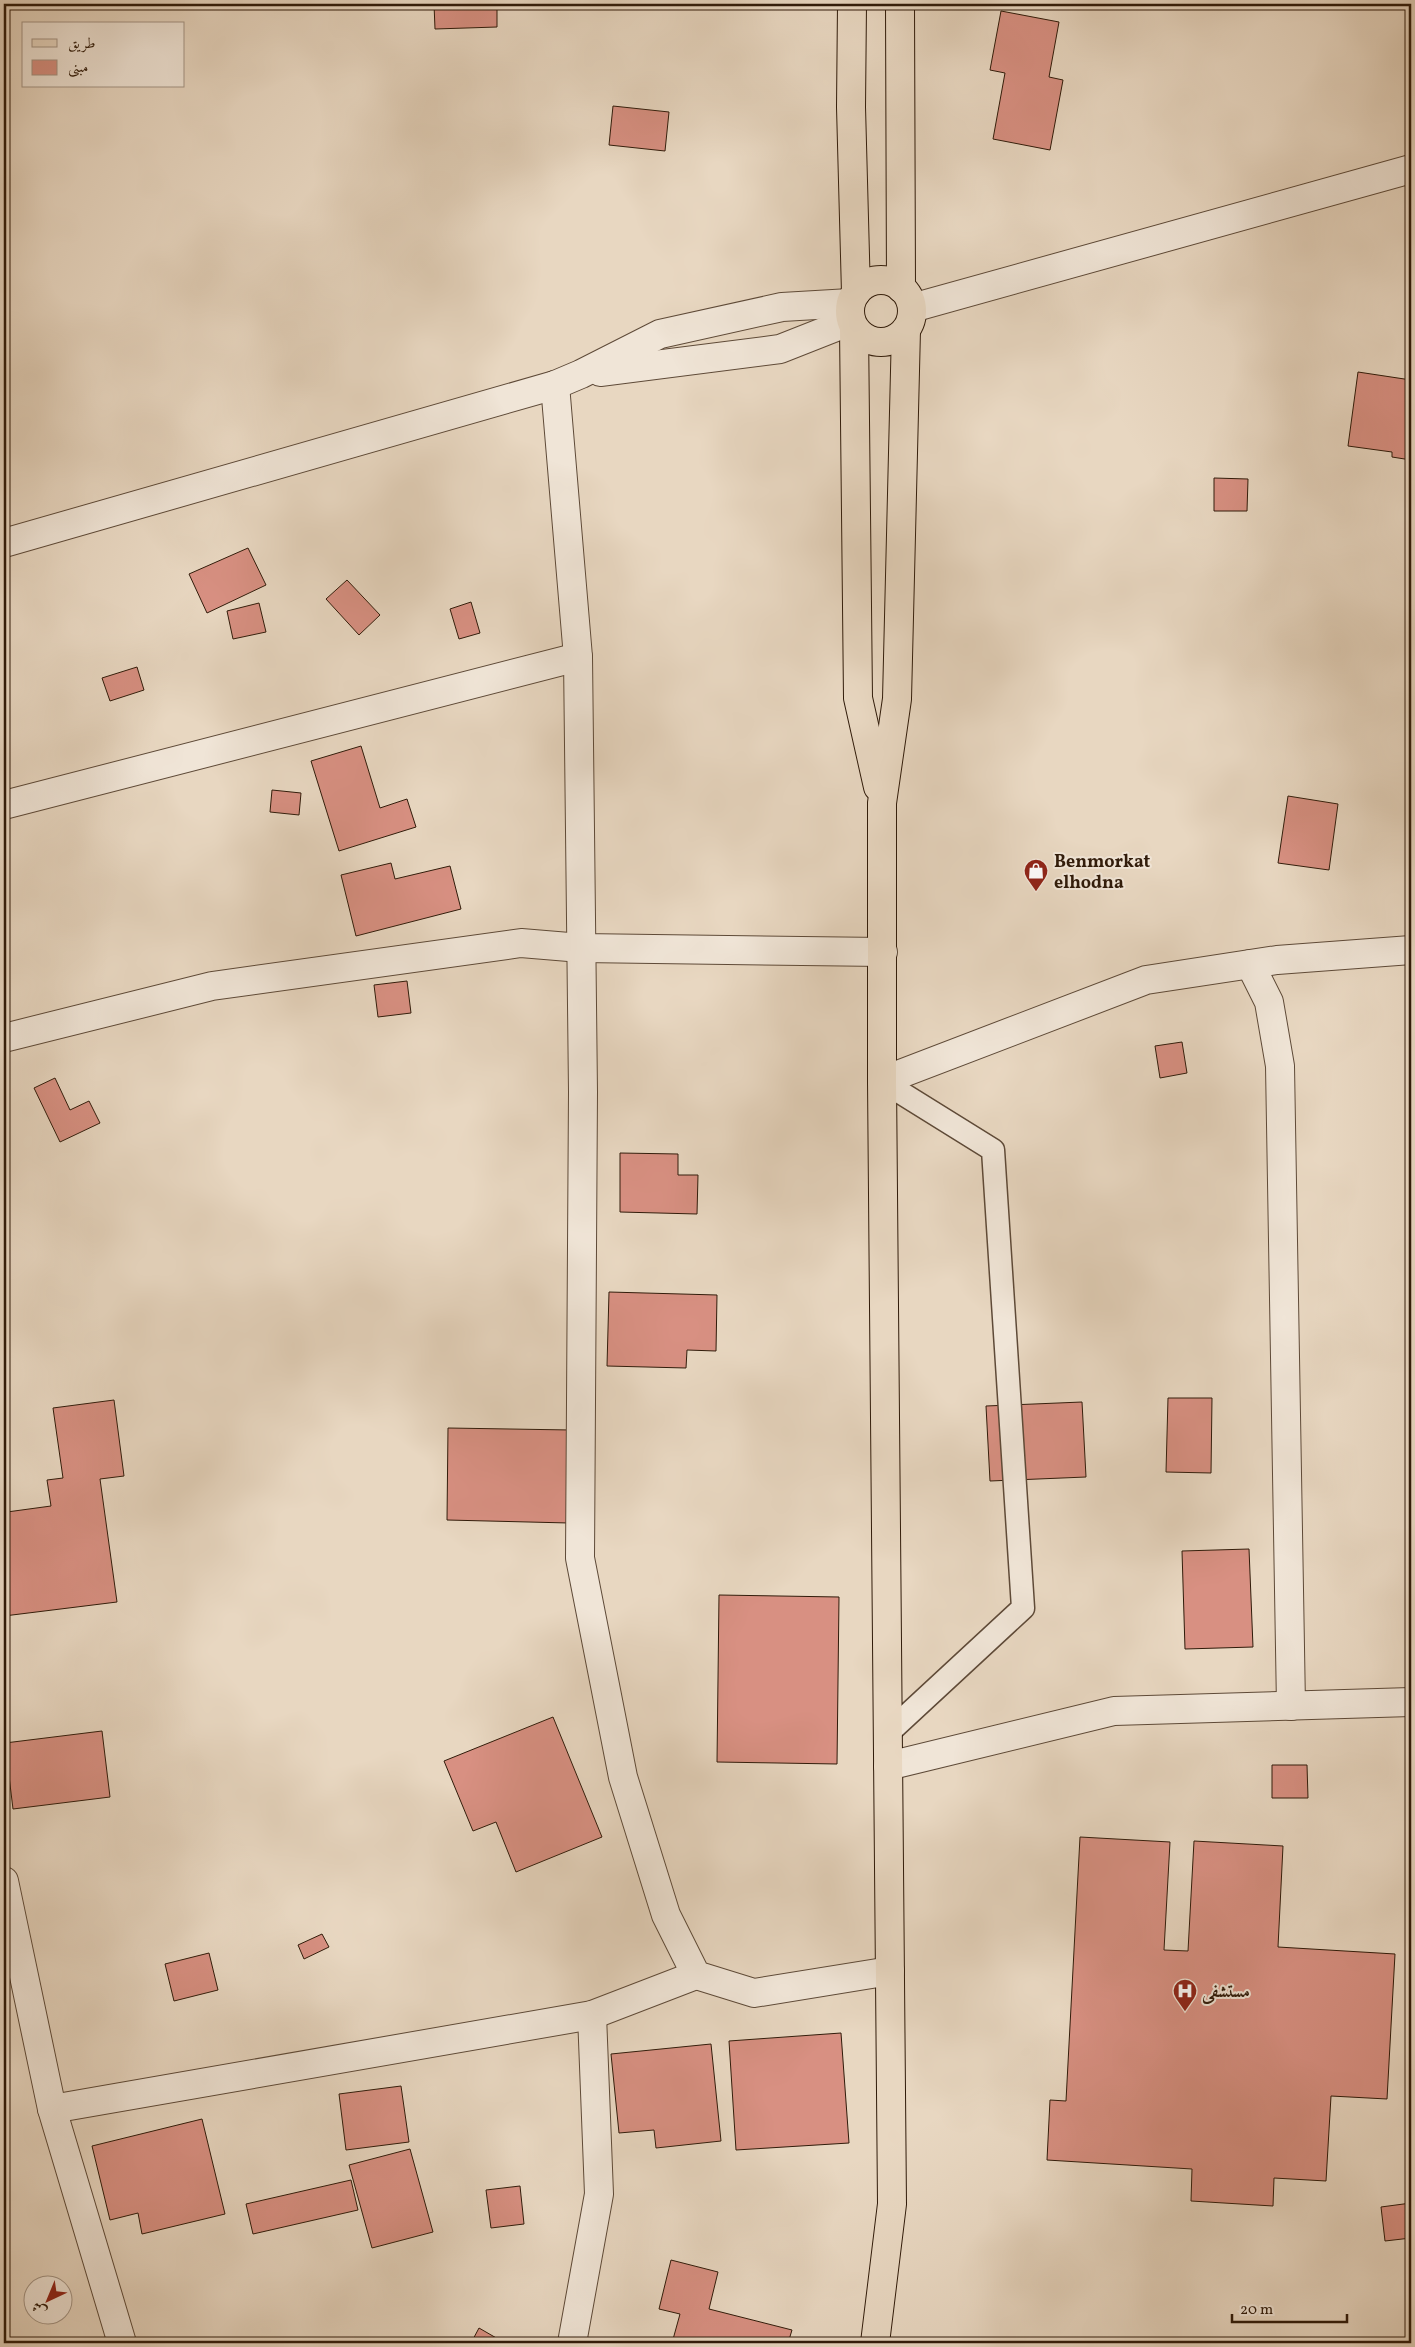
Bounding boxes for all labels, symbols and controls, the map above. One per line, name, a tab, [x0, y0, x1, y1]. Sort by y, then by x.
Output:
legend	[22, 22, 185, 88]
text: طريق	[68, 34, 95, 55]
text: مبنى	[68, 58, 88, 79]
place label: Benmorkat elhodna	[1054, 850, 1151, 896]
shop icon: Benmorkat elhodna	[1023, 858, 1049, 892]
hospital icon: مستشفى	[1172, 1978, 1198, 2012]
place label: مستشفى	[1201, 1980, 1250, 2005]
north arrow	[22, 2274, 72, 2324]
scale bar	[1232, 2292, 1348, 2324]
text: ش	[28, 2297, 52, 2320]
text: 20 m	[1240, 2300, 1273, 2321]

